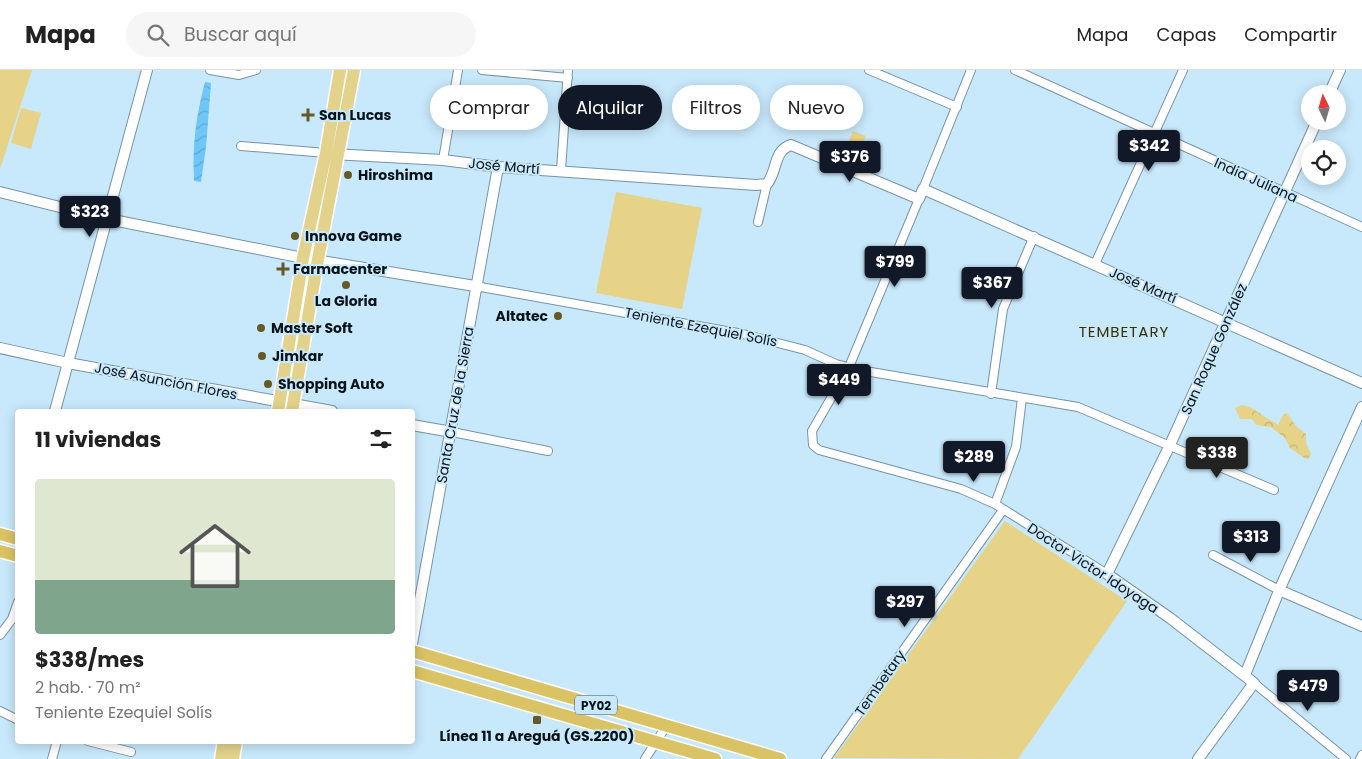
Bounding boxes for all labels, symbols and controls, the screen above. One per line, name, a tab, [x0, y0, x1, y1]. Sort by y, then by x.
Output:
search box	[126, 12, 476, 57]
text: Mapa	[25, 18, 96, 51]
icon: search	[144, 21, 172, 49]
text: Buscar aquí	[184, 21, 297, 48]
text: Mapa	[1076, 22, 1129, 47]
text: Capas	[1157, 22, 1216, 47]
text: Compartir	[1244, 22, 1337, 47]
chip: Comprar	[430, 85, 548, 130]
chip: Alquilar	[558, 85, 662, 130]
chip: Filtros	[672, 85, 760, 130]
chip: Nuevo	[770, 85, 863, 130]
north arrow	[1301, 85, 1346, 130]
map controls	[1301, 85, 1346, 185]
place label: San Lucas	[319, 105, 392, 125]
marker: San Lucas	[301, 108, 315, 122]
pin: $342	[1119, 129, 1179, 172]
text: $342	[1129, 134, 1169, 157]
pin: $376	[820, 140, 880, 183]
button: locate	[1301, 140, 1346, 185]
text: $376	[831, 145, 869, 168]
street label: José Martí	[468, 153, 541, 179]
street label: India Juliana	[1211, 153, 1301, 207]
place label: Hiroshima	[358, 165, 433, 185]
marker: Hiroshima	[342, 169, 354, 181]
pin: $323	[60, 196, 120, 238]
text: $323	[70, 200, 110, 223]
place label: Innova Game	[305, 226, 402, 246]
marker: Innova Game	[289, 230, 301, 242]
pin: $799	[865, 246, 925, 288]
text: $799	[876, 250, 914, 273]
place label: Farmacenter	[293, 259, 387, 279]
street label: José Martí	[1106, 262, 1180, 308]
marker: Farmacenter	[277, 263, 289, 275]
pin: $367	[962, 266, 1022, 309]
text: $367	[973, 271, 1011, 294]
marker: La Gloria	[340, 279, 352, 291]
street label: San Roque González	[1176, 280, 1252, 418]
place label: La Gloria	[315, 291, 377, 311]
street label: Teniente Ezequiel Solís	[623, 302, 779, 352]
place label: Altatec	[496, 306, 549, 326]
marker: Altatec	[552, 310, 564, 322]
place label: Master Soft	[271, 318, 353, 338]
district label: TEMBETARY	[1079, 321, 1169, 342]
marker: Master Soft	[255, 322, 267, 334]
street label: Santa Cruz de la Sierra	[431, 325, 479, 485]
place label: Jimkar	[272, 346, 323, 366]
marker: Jimkar	[256, 350, 268, 362]
street label: José Asunción Flores	[93, 357, 239, 405]
pin: $449	[809, 364, 869, 406]
text: $449	[818, 368, 860, 391]
place label: Shopping Auto	[278, 374, 384, 394]
marker: Shopping Auto	[262, 378, 274, 390]
text: 11 viviendas	[35, 425, 161, 454]
icon: filters	[367, 425, 395, 453]
pin: $338	[1187, 436, 1247, 479]
pin: $289	[944, 440, 1004, 483]
text: $338	[1197, 441, 1237, 464]
text: $289	[954, 445, 994, 468]
icon: home	[170, 511, 260, 601]
street label: Doctor Victor Idoyaga	[1023, 518, 1163, 618]
pin: $313	[1221, 520, 1281, 563]
text: $313	[1233, 525, 1269, 548]
pin: $297	[875, 586, 935, 628]
text: $297	[886, 590, 924, 613]
text: $338/mes	[35, 645, 144, 674]
street label: Tembetary	[850, 646, 910, 720]
pin: $479	[1278, 670, 1338, 712]
text: $479	[1288, 674, 1328, 697]
text: 2 hab. · 70 m²	[35, 676, 140, 699]
road number: PY02	[575, 696, 617, 714]
text: Teniente Ezequiel Solís	[35, 701, 212, 724]
marker: Línea 11 a Areguá (GS.2200)	[531, 714, 543, 726]
place label: Línea 11 a Areguá (GS.2200)	[440, 726, 634, 746]

